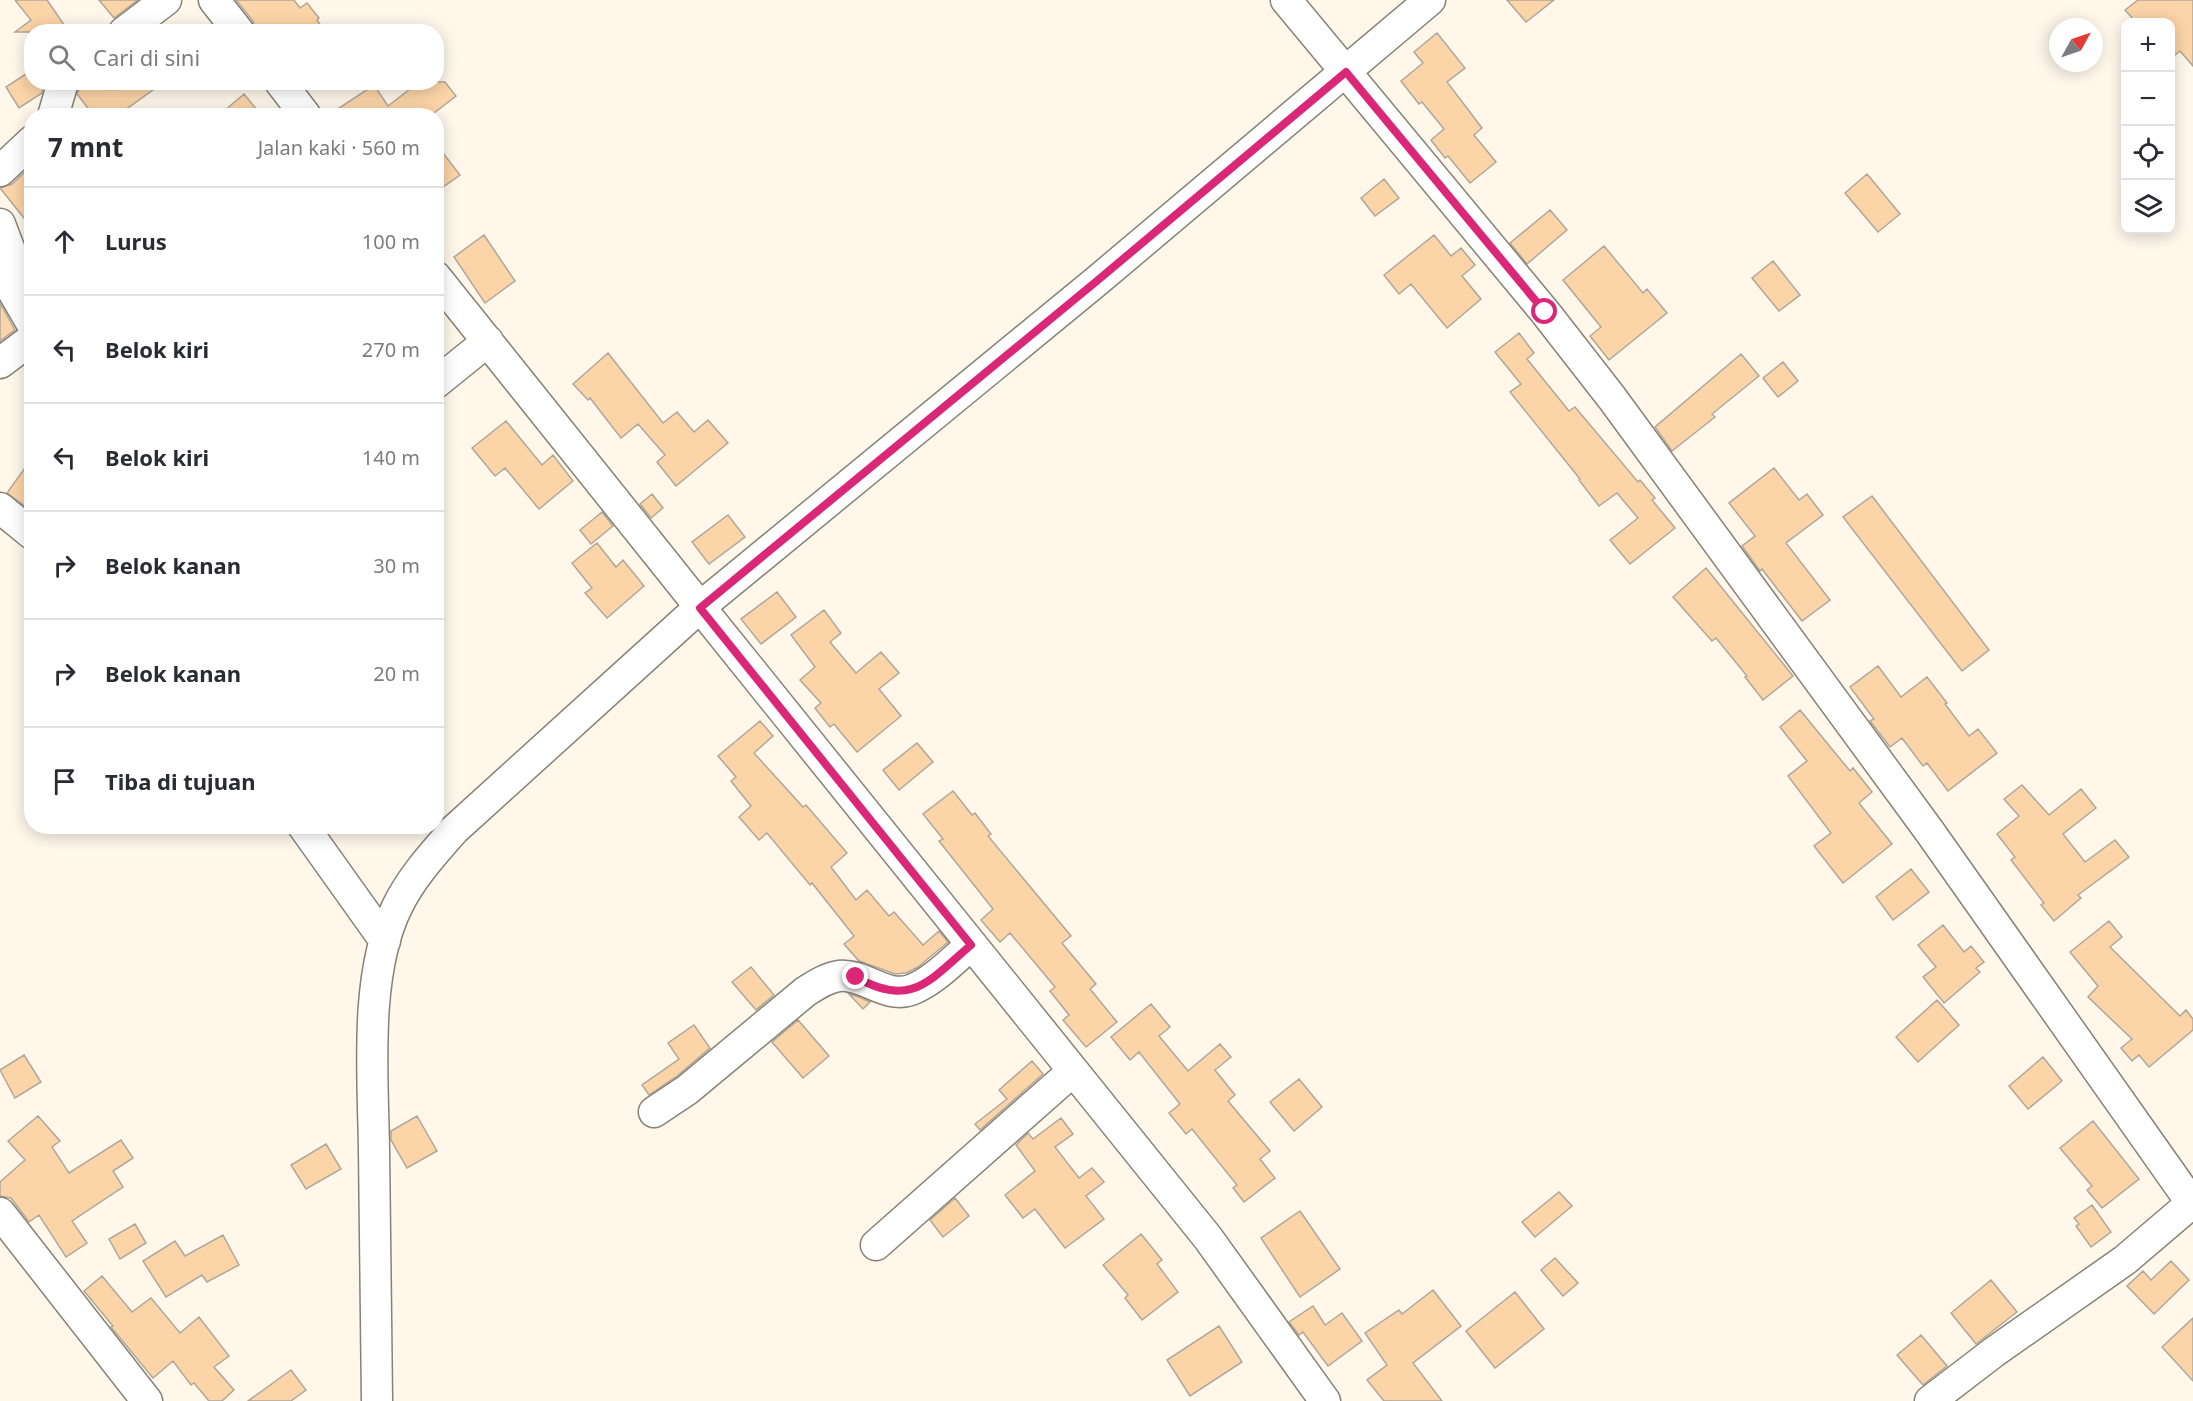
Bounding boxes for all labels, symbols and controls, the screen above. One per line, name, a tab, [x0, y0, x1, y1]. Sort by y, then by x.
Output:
north arrow	[2049, 18, 2103, 72]
map controls	[2121, 18, 2175, 234]
button: +	[2121, 18, 2175, 72]
search box	[24, 24, 444, 90]
icon: search	[45, 41, 78, 74]
text: Cari di sini	[93, 42, 200, 72]
button: −	[2121, 72, 2175, 126]
button: locate	[2121, 126, 2175, 180]
text: 7 mnt	[48, 129, 123, 165]
text: Jalan kaki · 560 m	[258, 134, 420, 161]
button: layers	[2121, 180, 2175, 234]
icon: ahead	[48, 225, 81, 258]
text: Lurus	[105, 226, 167, 256]
text: 100 m	[362, 228, 420, 255]
route start	[1531, 298, 1557, 324]
icon: left	[48, 333, 81, 366]
text: Belok kiri	[105, 334, 209, 364]
text: 270 m	[362, 336, 420, 363]
icon: left	[48, 441, 81, 474]
text: Belok kiri	[105, 442, 209, 472]
text: 140 m	[362, 444, 420, 471]
icon: right	[48, 549, 81, 582]
text: Belok kanan	[105, 550, 241, 580]
text: 30 m	[373, 552, 420, 579]
icon: right	[48, 657, 81, 690]
text: Belok kanan	[105, 658, 241, 688]
text: 20 m	[373, 660, 420, 687]
icon: arrive	[48, 765, 81, 798]
text: Tiba di tujuan	[105, 766, 255, 796]
route end	[842, 963, 868, 989]

